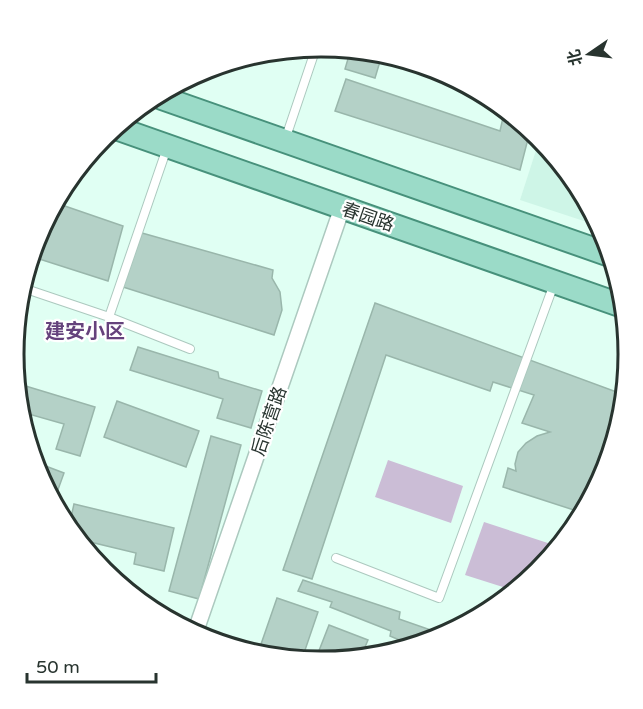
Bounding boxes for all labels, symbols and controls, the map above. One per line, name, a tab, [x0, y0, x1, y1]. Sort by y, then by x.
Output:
north arrow	[559, 24, 619, 84]
text: 北	[564, 47, 587, 68]
street label: 春园路	[339, 198, 397, 236]
district label: 建安小区	[45, 320, 125, 344]
street label: 后陈营路	[247, 383, 291, 459]
scale bar	[27, 646, 156, 684]
text: 50 m	[36, 656, 80, 678]

